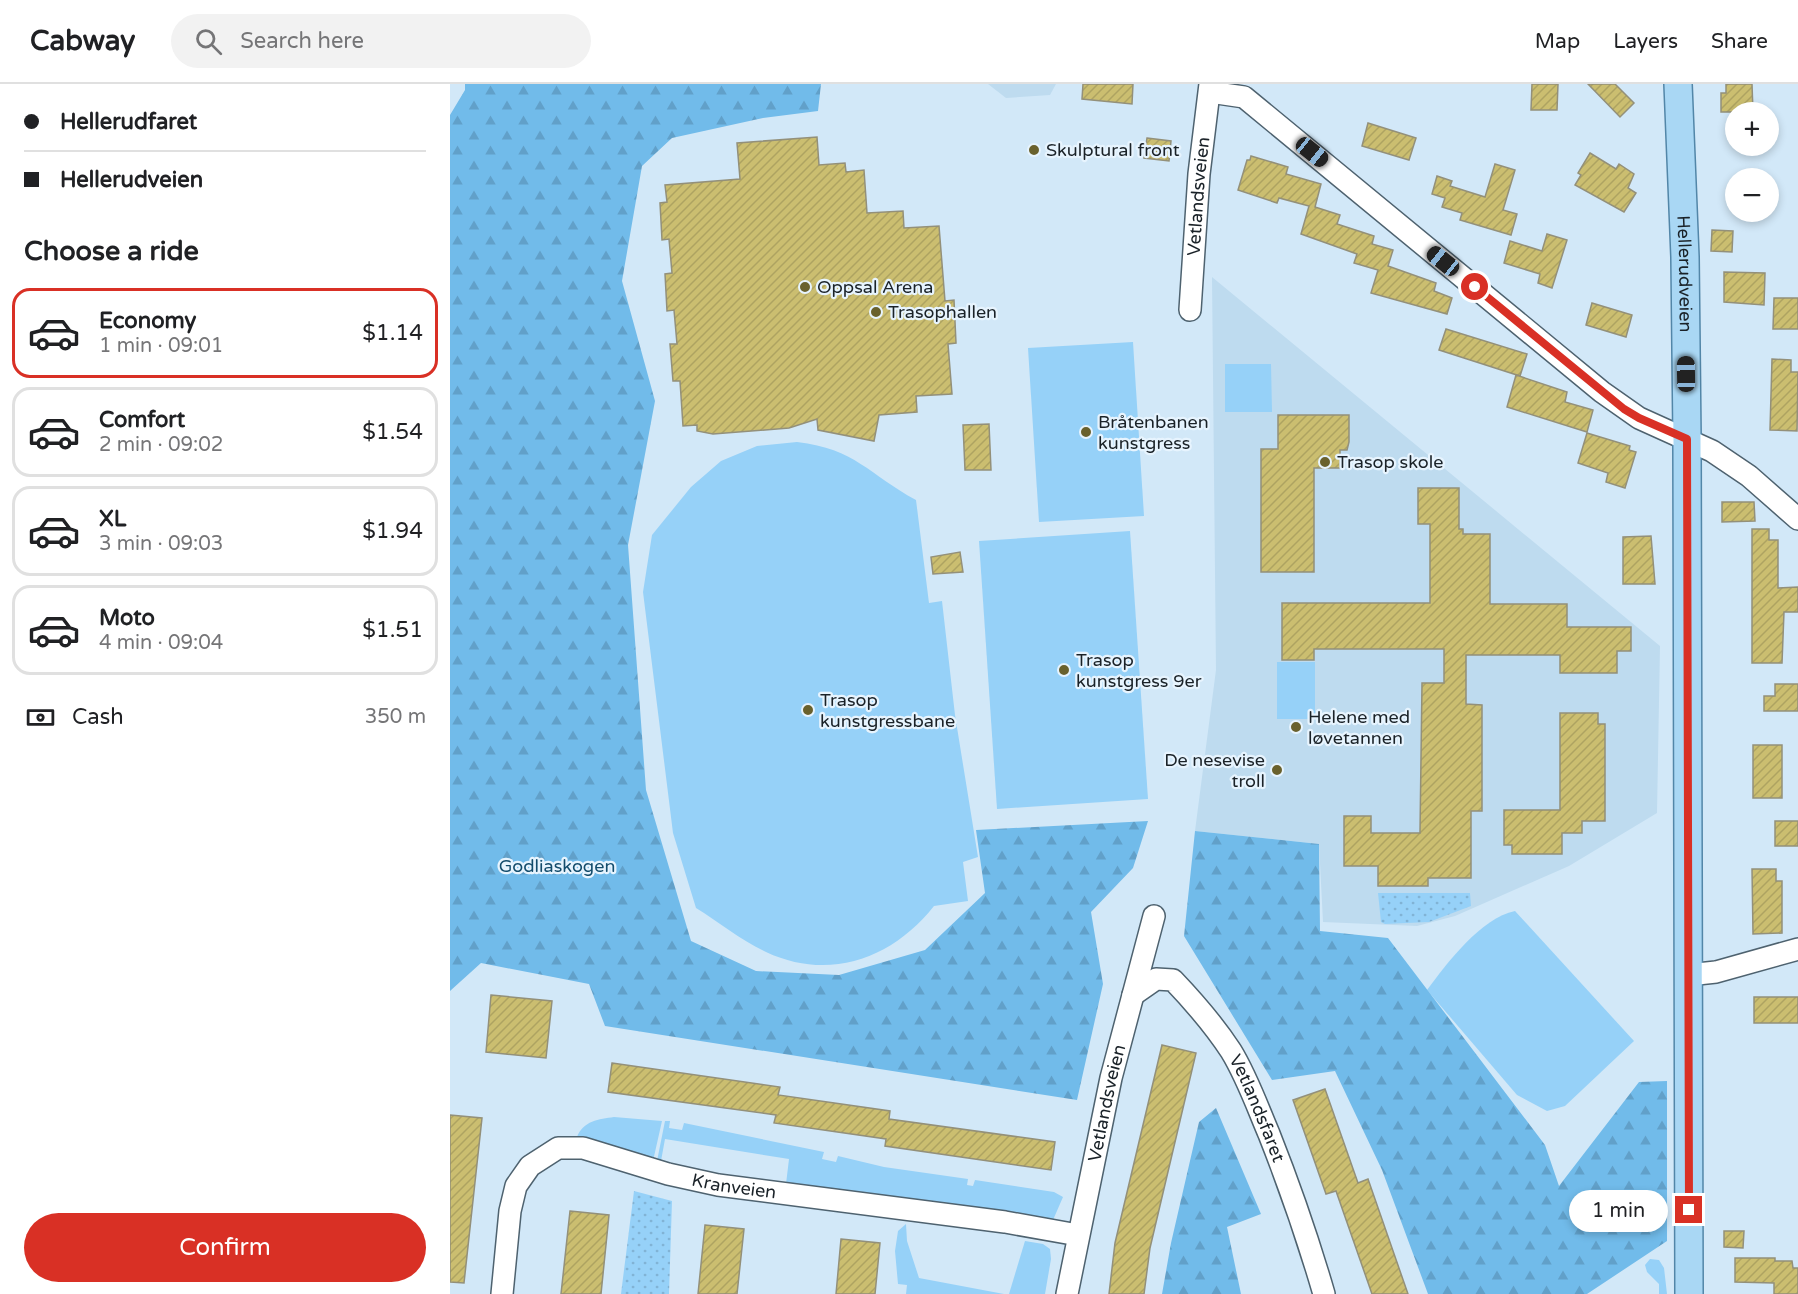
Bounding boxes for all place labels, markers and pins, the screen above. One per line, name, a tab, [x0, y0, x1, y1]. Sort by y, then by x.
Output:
place label: Skulptural front	[1046, 139, 1180, 161]
marker: Skulptural front	[1027, 143, 1041, 157]
place label: Oppsal Arena	[817, 276, 933, 298]
marker: Oppsal Arena	[798, 280, 812, 294]
place label: Trasophallen	[888, 301, 997, 323]
marker: Trasophallen	[869, 305, 883, 319]
place label: Bråtenbanen kunstgress	[1098, 411, 1209, 454]
marker: Bråtenbanen kunstgress	[1079, 425, 1093, 439]
place label: Trasop skole	[1337, 451, 1443, 473]
marker: Trasop skole	[1318, 455, 1332, 469]
place label: Trasop kunstgress 9er	[1076, 649, 1202, 692]
marker: Trasop kunstgress 9er	[1057, 663, 1071, 677]
place label: Trasop kunstgressbane	[820, 689, 955, 732]
marker: Trasop kunstgressbane	[801, 703, 815, 717]
place label: Helene med løvetannen	[1308, 706, 1410, 749]
marker: Helene med løvetannen	[1289, 720, 1303, 734]
place label: De nesevise troll	[1164, 749, 1265, 792]
marker: De nesevise troll	[1270, 763, 1284, 777]

